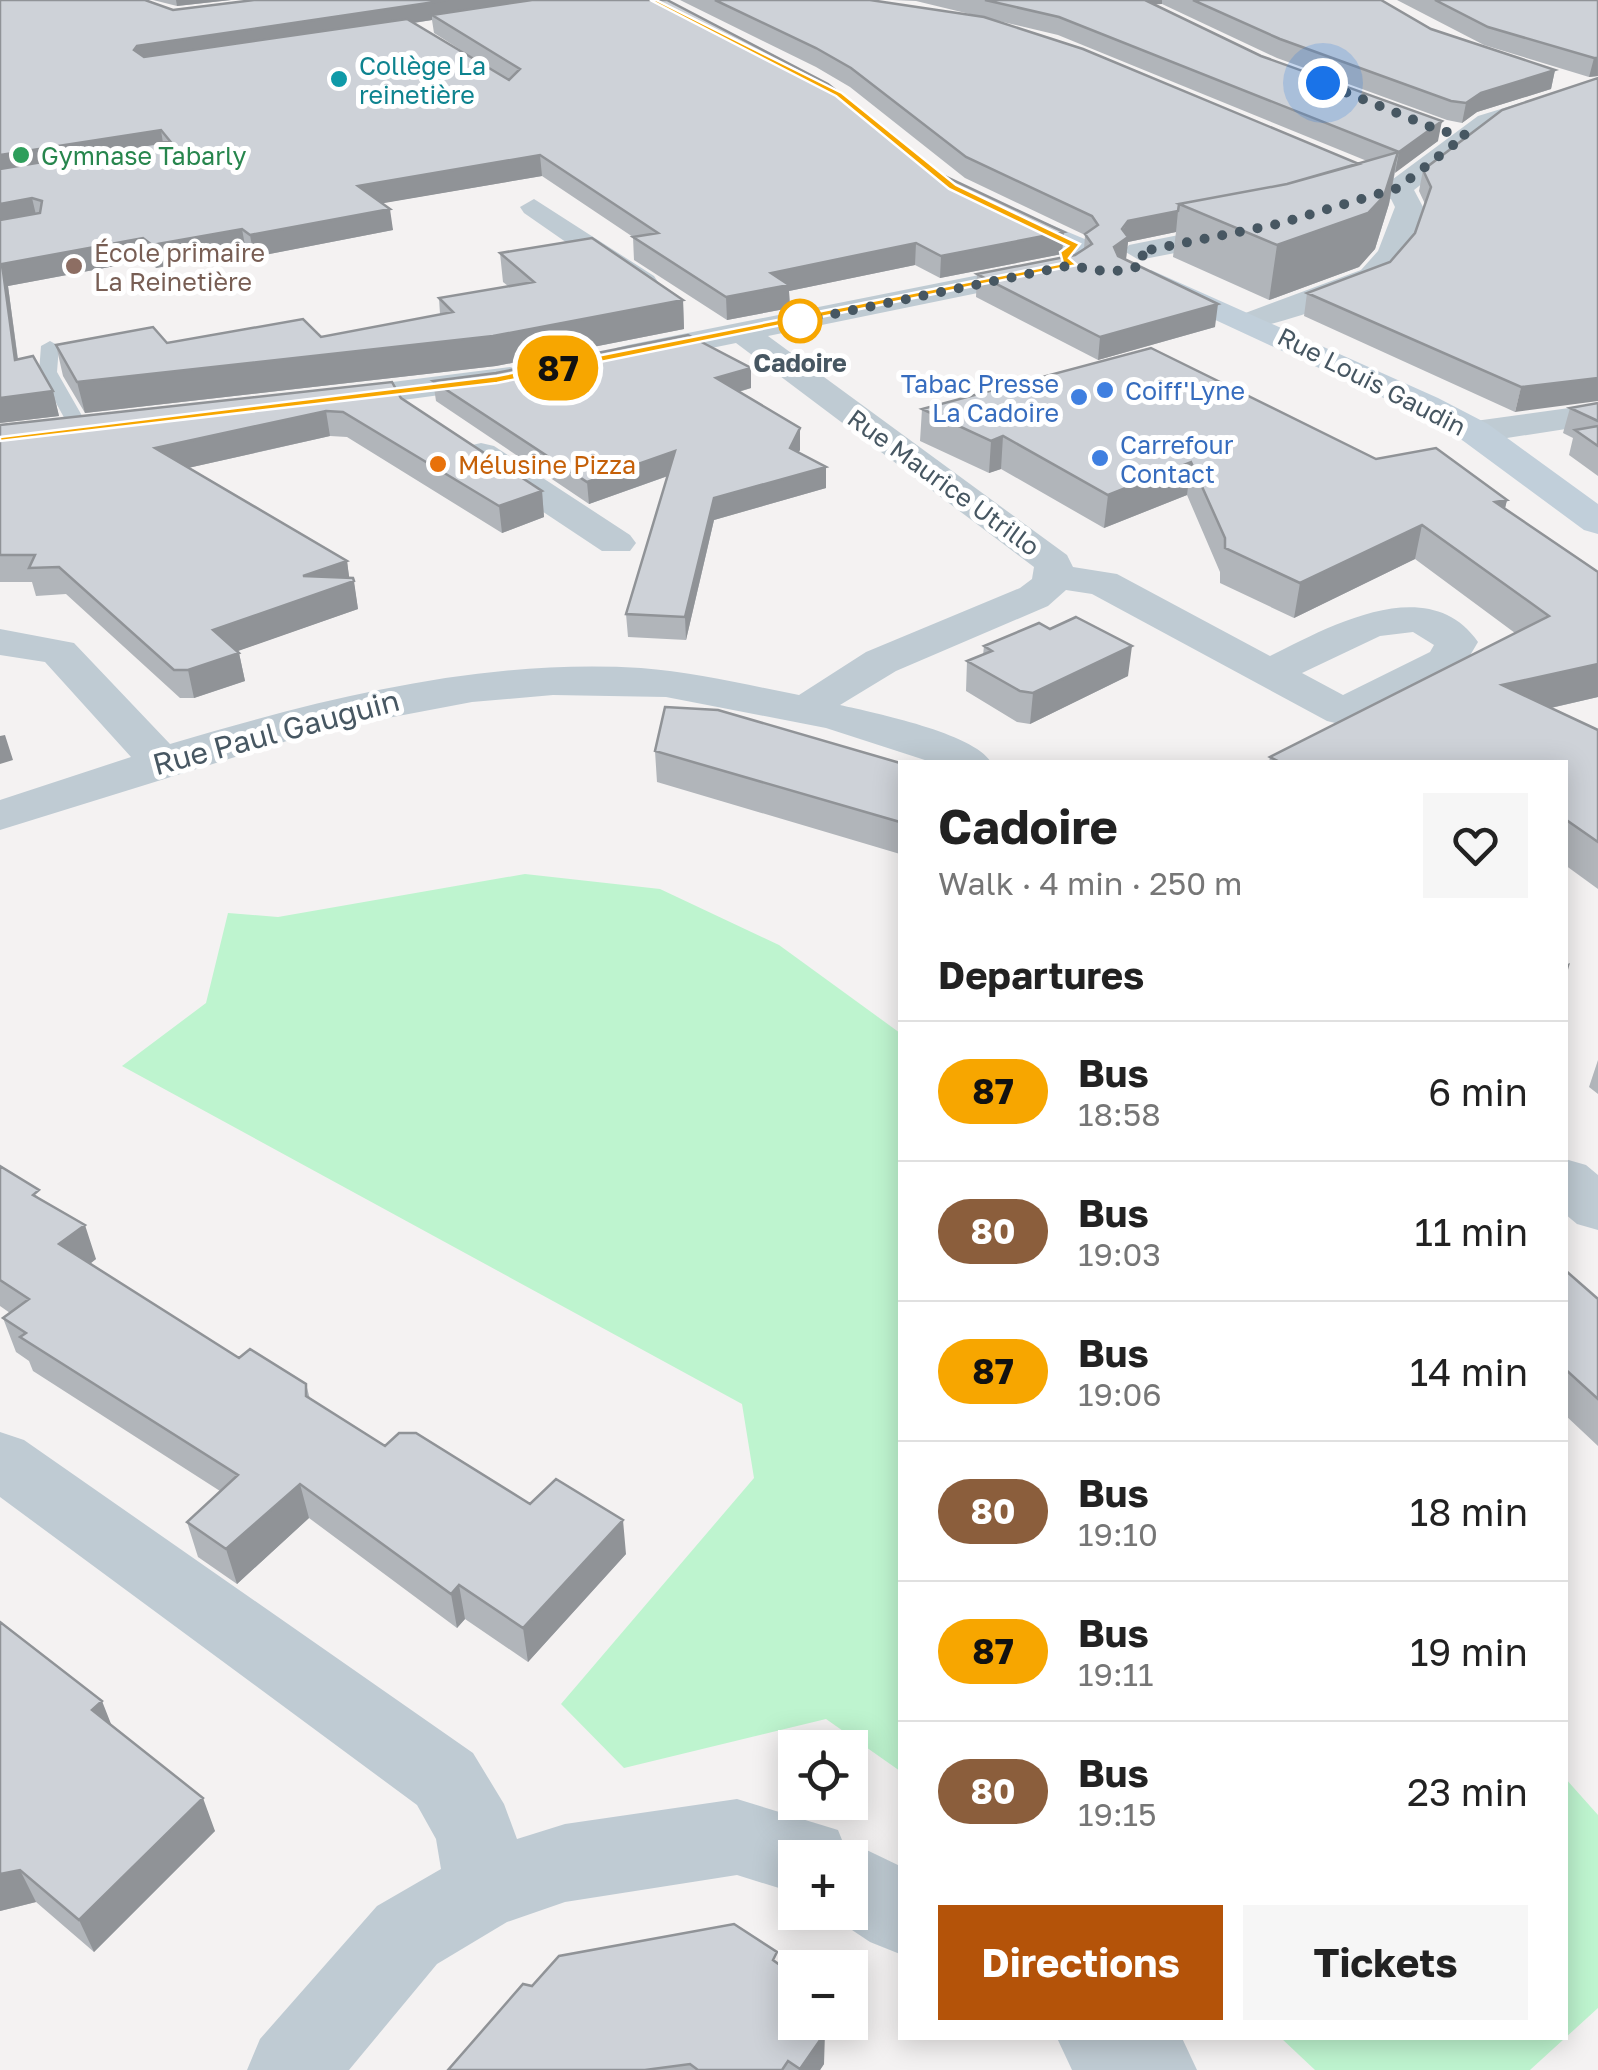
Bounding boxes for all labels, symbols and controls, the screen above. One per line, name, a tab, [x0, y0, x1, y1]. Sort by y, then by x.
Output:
place label: Collège La reinetière	[359, 50, 486, 110]
your location	[1298, 58, 1348, 108]
marker: Collège La reinetière	[328, 68, 350, 90]
place label: Gymnase Tabarly	[41, 140, 246, 171]
marker: Gymnase Tabarly	[10, 144, 32, 166]
place label: École primaire La Reinetière	[94, 237, 265, 297]
marker: École primaire La Reinetière	[63, 255, 85, 277]
marker: Cadoire	[779, 300, 821, 342]
street label: Rue Louis Gaudin	[1273, 320, 1471, 442]
line badge: 87	[513, 336, 603, 400]
text: 87	[537, 347, 579, 389]
place label: Cadoire	[753, 347, 847, 378]
place label: Tabac Presse La Cadoire	[901, 368, 1059, 428]
place label: Coiff'Lyne	[1125, 375, 1245, 406]
marker: Coiff'Lyne	[1094, 379, 1116, 401]
marker: Tabac Presse La Cadoire	[1068, 386, 1090, 408]
street label: Rue Maurice Utrillo	[842, 402, 1046, 562]
place label: Carrefour Contact	[1120, 429, 1234, 489]
marker: Carrefour Contact	[1089, 447, 1111, 469]
place label: Mélusine Pizza	[458, 449, 636, 480]
marker: Mélusine Pizza	[427, 453, 449, 475]
street label: Rue Paul Gauguin	[149, 682, 403, 782]
button: heart	[1423, 793, 1528, 898]
text: Cadoire	[938, 797, 1118, 855]
text: Walk · 4 min · 250 m	[938, 864, 1242, 902]
text: Departures	[938, 952, 1144, 997]
text: Bus	[1078, 1050, 1149, 1095]
text: 6 min	[1428, 1069, 1528, 1114]
text: 87	[972, 1070, 1014, 1112]
text: 18:58	[1078, 1095, 1161, 1133]
text: Bus	[1078, 1190, 1149, 1235]
text: 11 min	[1414, 1209, 1528, 1254]
text: 80	[970, 1210, 1016, 1252]
text: 19:03	[1078, 1235, 1161, 1273]
text: Bus	[1078, 1330, 1149, 1375]
text: 14 min	[1410, 1349, 1528, 1394]
text: 87	[972, 1350, 1014, 1392]
text: 19:06	[1078, 1375, 1162, 1413]
text: Bus	[1078, 1470, 1149, 1515]
text: 18 min	[1410, 1489, 1528, 1534]
text: 80	[970, 1490, 1016, 1532]
text: 19:10	[1078, 1515, 1158, 1553]
text: Bus	[1078, 1610, 1149, 1655]
text: 19 min	[1410, 1629, 1528, 1674]
text: 87	[972, 1630, 1014, 1672]
text: 19:11	[1078, 1655, 1154, 1693]
map controls	[778, 1730, 868, 2040]
button: locate	[778, 1730, 868, 1820]
text: Bus	[1078, 1750, 1149, 1795]
text: 23 min	[1407, 1769, 1528, 1814]
text: 80	[970, 1770, 1016, 1812]
text: 19:15	[1078, 1795, 1157, 1833]
button: +	[778, 1840, 868, 1930]
button: Directions	[938, 1905, 1223, 2020]
button: Tickets	[1243, 1905, 1528, 2020]
button: −	[778, 1950, 868, 2040]

